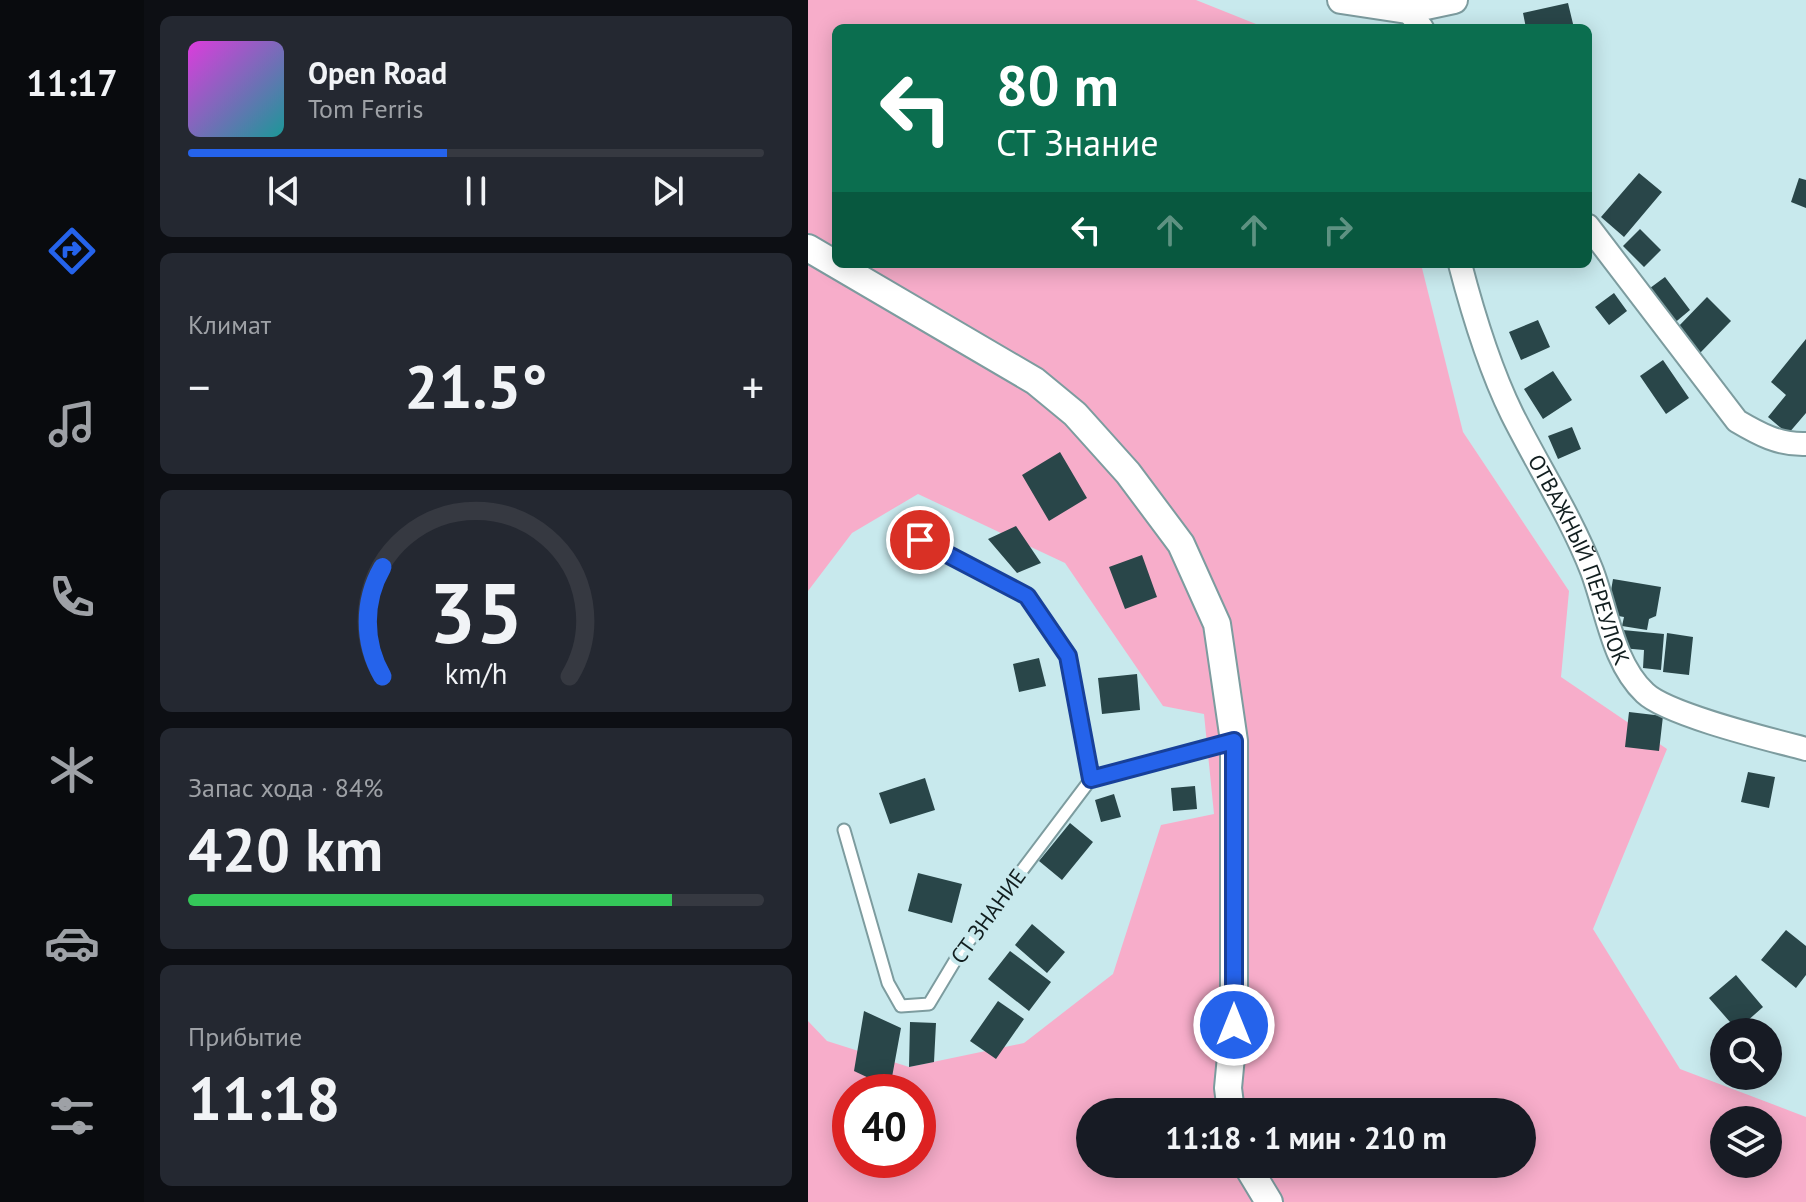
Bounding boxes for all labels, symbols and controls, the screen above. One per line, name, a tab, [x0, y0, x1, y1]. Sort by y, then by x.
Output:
text: 80 m	[996, 49, 1119, 121]
text: Open Road	[308, 53, 447, 92]
icon: left	[864, 56, 968, 160]
text: 11:17	[26, 59, 118, 106]
text: Tom Ferris	[308, 92, 423, 125]
text: СТ Знание	[996, 119, 1158, 166]
icon: previous	[262, 169, 306, 213]
icon: pause	[454, 169, 498, 213]
icon: next	[646, 169, 690, 213]
icon: left	[1064, 208, 1108, 252]
icon: ahead	[1148, 208, 1192, 252]
icon: ahead	[1232, 208, 1276, 252]
icon: right	[1316, 208, 1360, 252]
icon: directions	[44, 223, 100, 279]
text: Климат	[188, 308, 271, 341]
text: 21.5°	[404, 347, 548, 425]
text: −	[188, 358, 210, 415]
text: +	[742, 358, 764, 415]
icon: music	[44, 396, 100, 452]
street label: ОТВАЖНЫЙ ПЕРЕУЛОК	[1522, 449, 1636, 669]
pin	[886, 506, 954, 574]
icon: arrive	[898, 518, 942, 562]
text: 35	[429, 558, 523, 666]
icon: phone	[44, 569, 100, 625]
text: km/h	[445, 655, 507, 692]
icon: climate	[44, 742, 100, 798]
text: Запас хода · 84%	[188, 771, 383, 804]
text: 420 km	[188, 810, 383, 888]
street label: СТ ЗНАНИЕ	[944, 863, 1032, 969]
icon: car	[44, 915, 100, 971]
position arrow	[1192, 983, 1276, 1067]
map controls	[1710, 1018, 1782, 1178]
button: search	[1710, 1018, 1782, 1090]
text: Прибытие	[188, 1020, 302, 1053]
text: 11:18	[188, 1059, 340, 1137]
speed limit sign: 40	[832, 1074, 936, 1178]
icon: filters	[44, 1088, 100, 1144]
button: layers	[1710, 1106, 1782, 1178]
text: 11:18 · 1 мин · 210 m	[1165, 1118, 1447, 1157]

